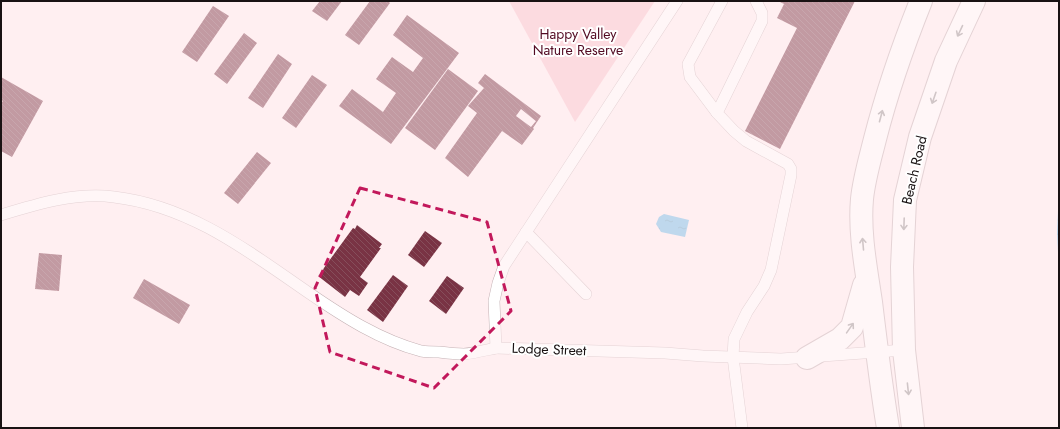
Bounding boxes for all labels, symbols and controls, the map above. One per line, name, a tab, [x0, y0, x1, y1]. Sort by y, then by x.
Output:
park label: Happy Valley Nature Reserve	[533, 24, 623, 60]
one-way arrow	[956, 25, 963, 37]
one-way arrow	[929, 92, 937, 104]
one-way arrow	[878, 110, 885, 123]
street label: Beach Road	[896, 134, 932, 206]
one-way arrow	[900, 217, 908, 230]
one-way arrow	[860, 238, 867, 251]
one-way arrow	[846, 323, 854, 334]
street label: Lodge Street	[511, 338, 587, 360]
one-way arrow	[905, 382, 912, 395]

